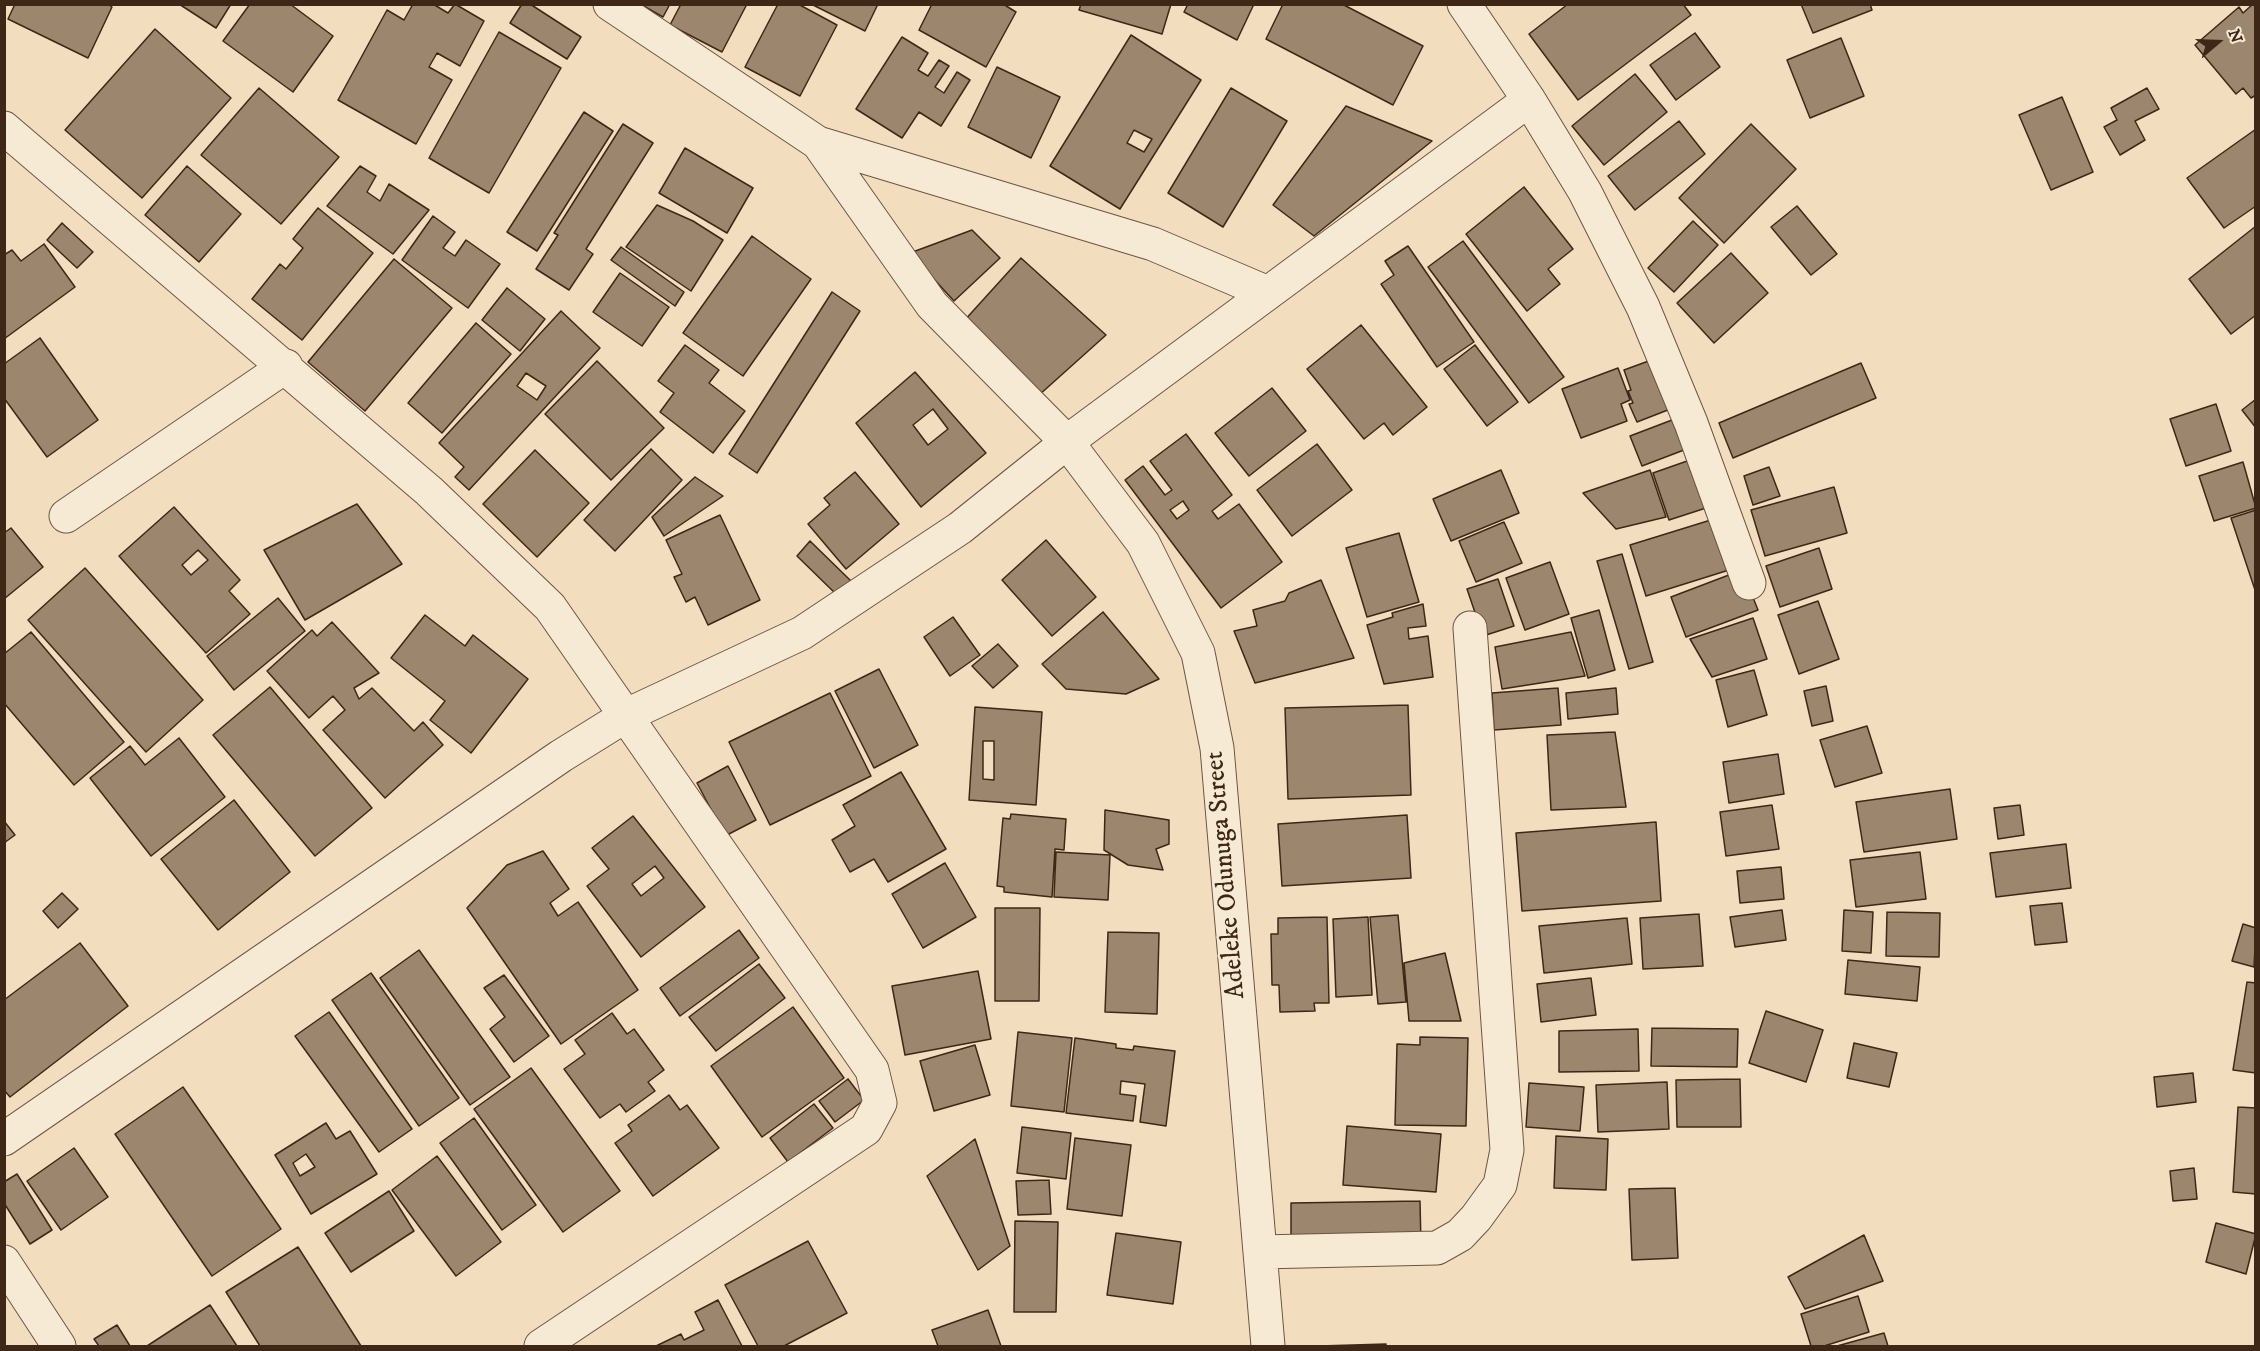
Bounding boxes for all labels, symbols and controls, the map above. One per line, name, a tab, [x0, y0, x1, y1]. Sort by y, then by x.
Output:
north arrow	[2188, 12, 2248, 72]
text: N	[2223, 27, 2247, 46]
street label: Adeleke Odunuga Street	[1201, 750, 1253, 1000]

